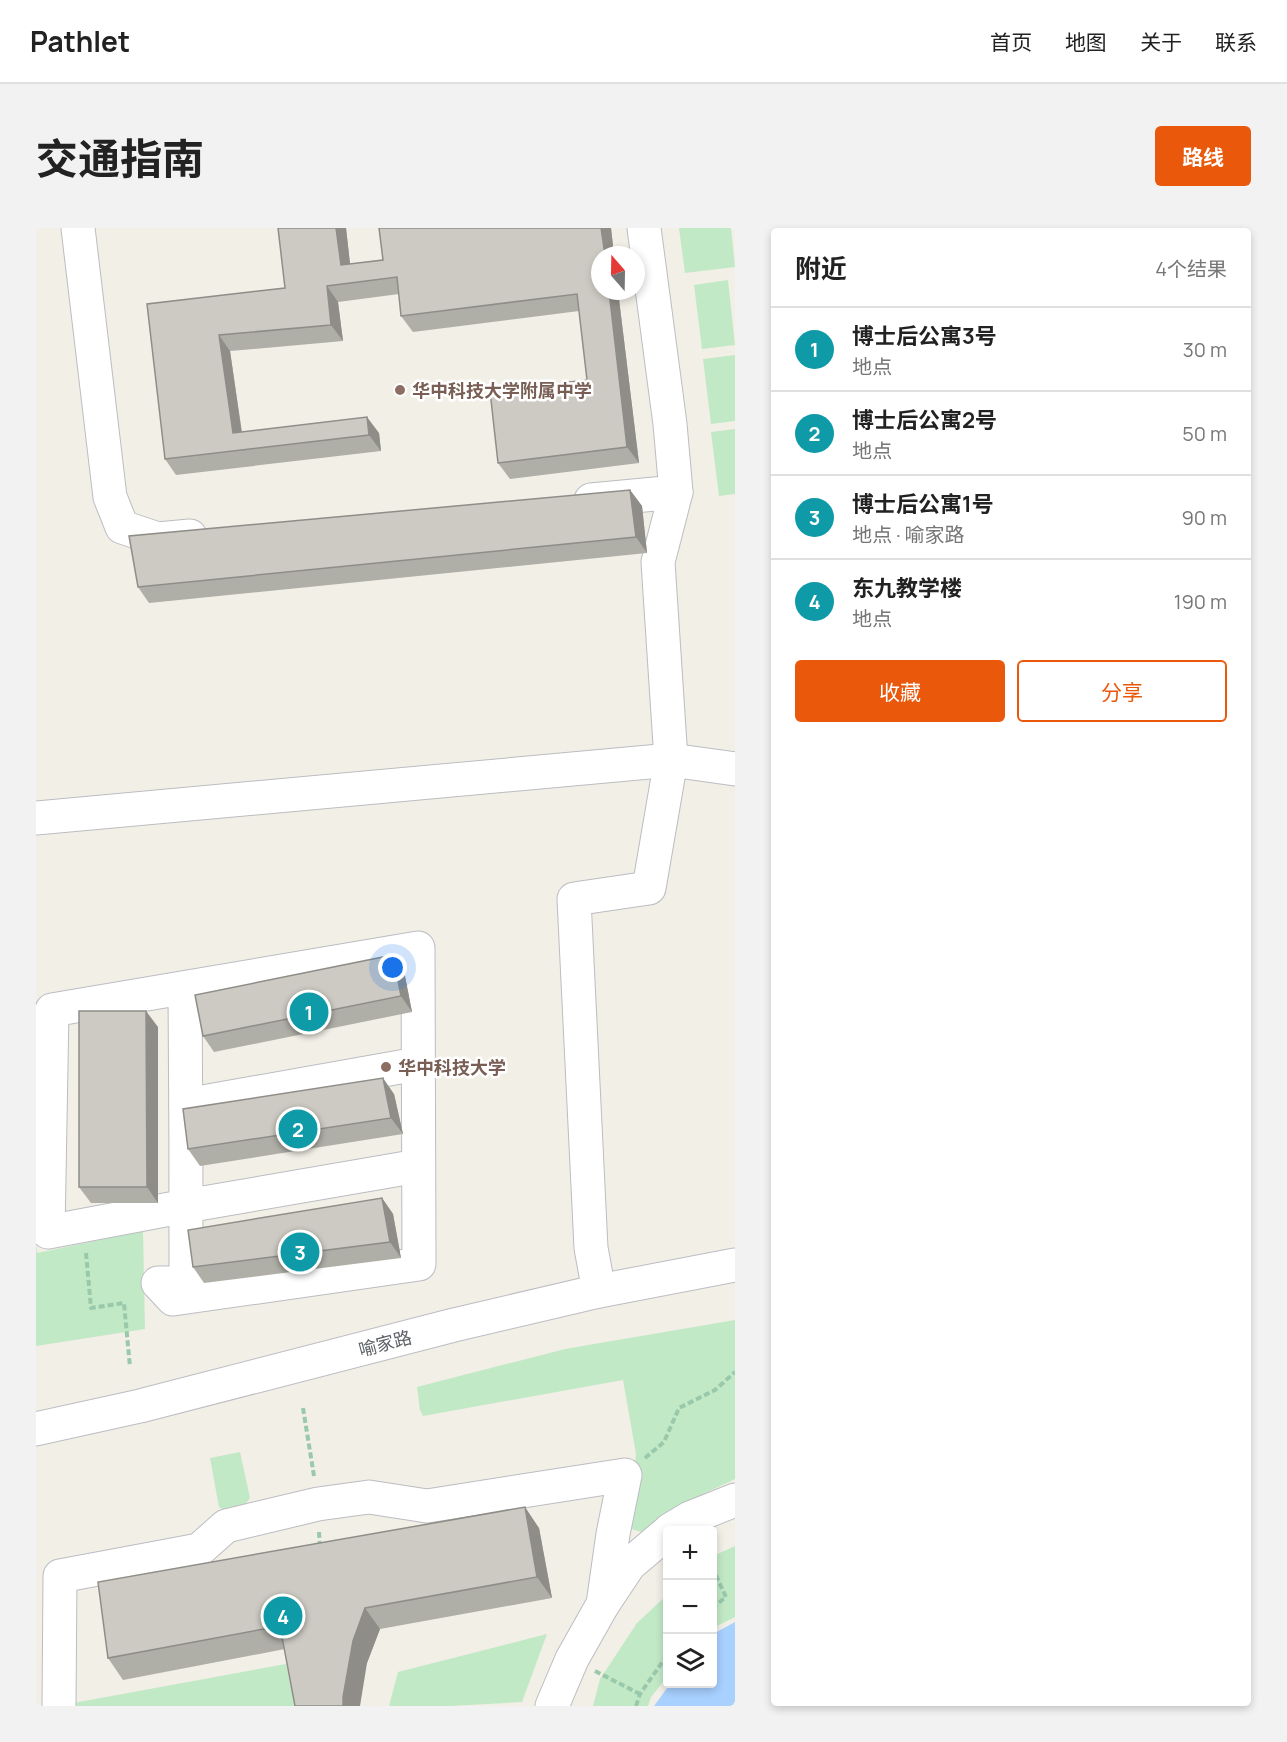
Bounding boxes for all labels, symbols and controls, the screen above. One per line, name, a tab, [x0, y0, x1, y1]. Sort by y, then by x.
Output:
text: Pathlet	[30, 22, 130, 60]
text: 首页	[990, 28, 1032, 56]
text: 地图	[1065, 28, 1107, 56]
text: 关于	[1140, 28, 1182, 56]
text: 联系	[1215, 28, 1257, 56]
button: 路线	[1155, 126, 1251, 186]
text: 交通指南	[36, 129, 204, 187]
north arrow	[591, 246, 645, 300]
text: 附近	[795, 250, 847, 286]
text: 4个结果	[1155, 255, 1227, 282]
text: 博士后公寓3号	[852, 321, 997, 351]
text: 1	[810, 336, 819, 363]
text: 30 m	[1183, 336, 1227, 363]
text: 地点	[852, 353, 892, 380]
place label: 华中科技大学附属中学	[412, 378, 592, 402]
marker: 华中科技大学附属中学	[393, 383, 407, 397]
text: 博士后公寓2号	[852, 405, 997, 435]
text: 2	[809, 420, 820, 447]
text: 50 m	[1182, 420, 1227, 447]
text: 地点	[852, 437, 892, 464]
text: 博士后公寓1号	[852, 489, 994, 519]
text: 3	[809, 504, 820, 531]
text: 90 m	[1181, 504, 1227, 531]
text: 地点 · 喻家路	[852, 521, 965, 548]
text: 东九教学楼	[852, 573, 962, 603]
text: 4	[808, 588, 821, 615]
text: 190 m	[1174, 588, 1227, 615]
text: 地点	[852, 605, 892, 632]
button: 收藏	[795, 660, 1005, 722]
button: 分享	[1017, 660, 1227, 722]
your location	[378, 953, 407, 982]
pin: 1	[290, 990, 328, 1034]
place label: 华中科技大学	[398, 1055, 506, 1079]
marker: 华中科技大学	[379, 1060, 393, 1074]
pin: 2	[278, 1106, 318, 1152]
pin: 3	[280, 1230, 320, 1274]
street label: 喻家路	[356, 1324, 414, 1362]
map controls	[663, 1526, 717, 1688]
button: +	[663, 1526, 717, 1580]
button: −	[663, 1580, 717, 1634]
pin: 4	[264, 1594, 302, 1638]
button: layers	[663, 1634, 717, 1688]

